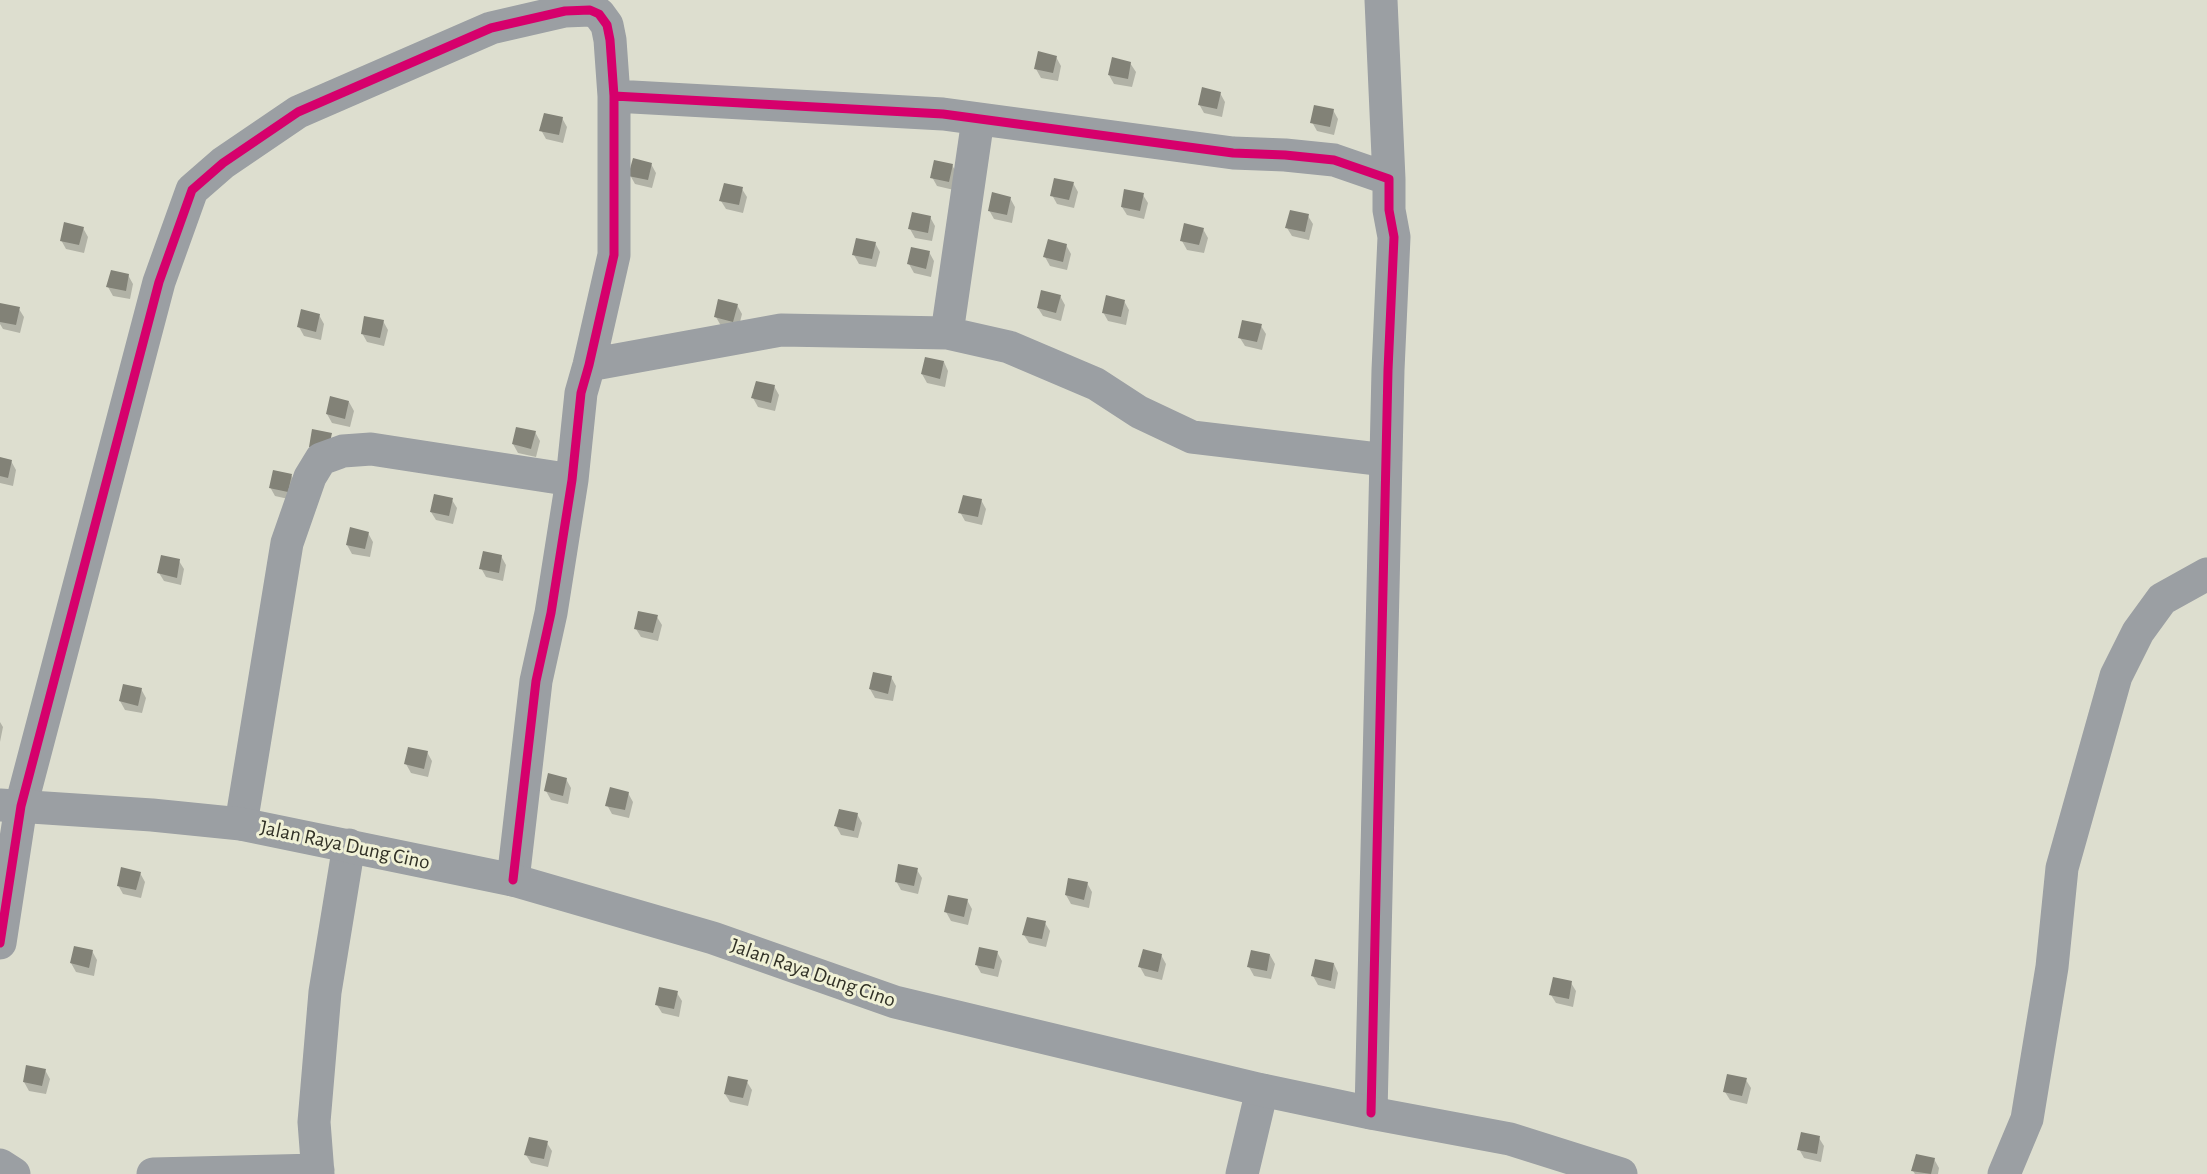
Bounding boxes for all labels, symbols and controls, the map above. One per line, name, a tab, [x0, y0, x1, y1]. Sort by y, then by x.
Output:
street label: Jalan Raya Dung Cino	[258, 815, 432, 875]
street label: Jalan Raya Dung Cino	[727, 933, 899, 1013]

